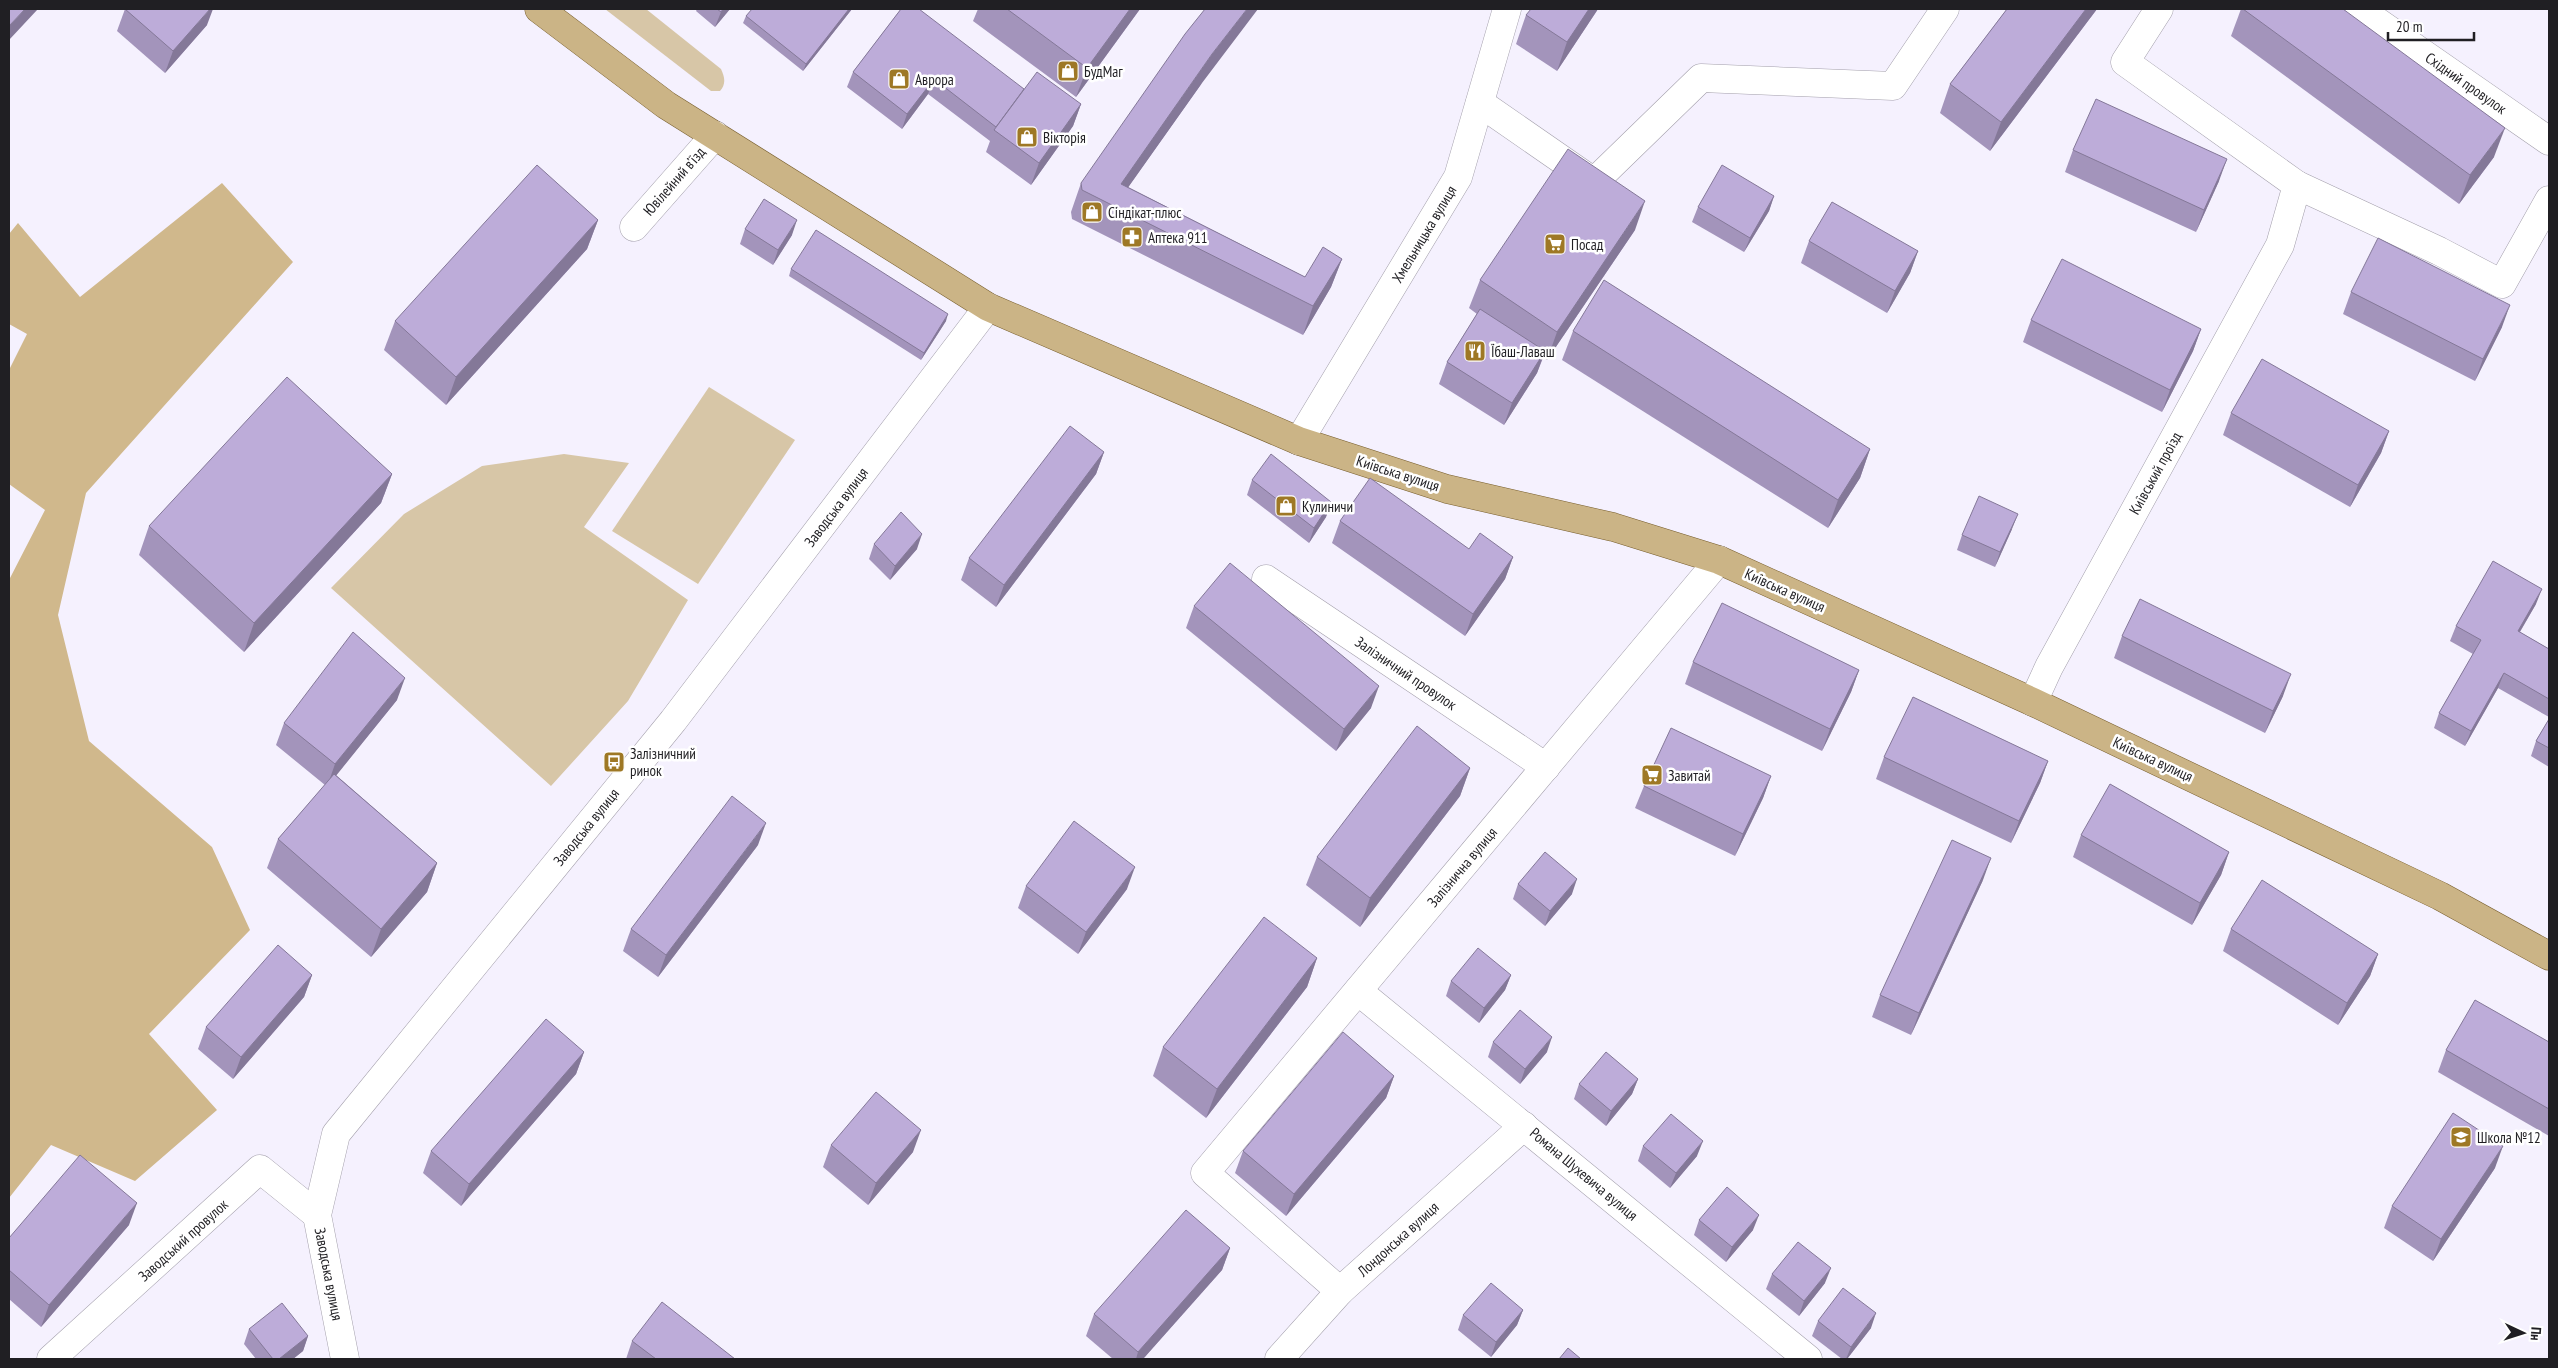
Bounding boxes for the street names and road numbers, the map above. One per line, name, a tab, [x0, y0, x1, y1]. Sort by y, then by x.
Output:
street label: Східний провулок	[2422, 48, 2510, 118]
street label: Ювілейний в’їзд	[639, 142, 709, 219]
street label: Хмельницька вулиця	[1388, 182, 1461, 286]
street label: Київський проїзд	[2125, 428, 2186, 518]
street label: Київська вулиця	[1354, 451, 1442, 495]
street label: Заводська вулиця	[800, 464, 872, 550]
street label: Київська вулиця	[1742, 564, 1828, 616]
street label: Залізничний провулок	[1352, 632, 1461, 714]
street label: Київська вулиця	[2110, 732, 2196, 786]
street label: Заводська вулиця	[549, 784, 623, 870]
street label: Залізнична вулиця	[1423, 823, 1501, 911]
street label: Романа Шухевича вулиця	[1526, 1123, 1642, 1225]
street label: Заводський провулок	[134, 1195, 232, 1285]
street label: Лондонська вулиця	[1353, 1197, 1443, 1281]
street label: Заводська вулиця	[311, 1226, 347, 1322]

